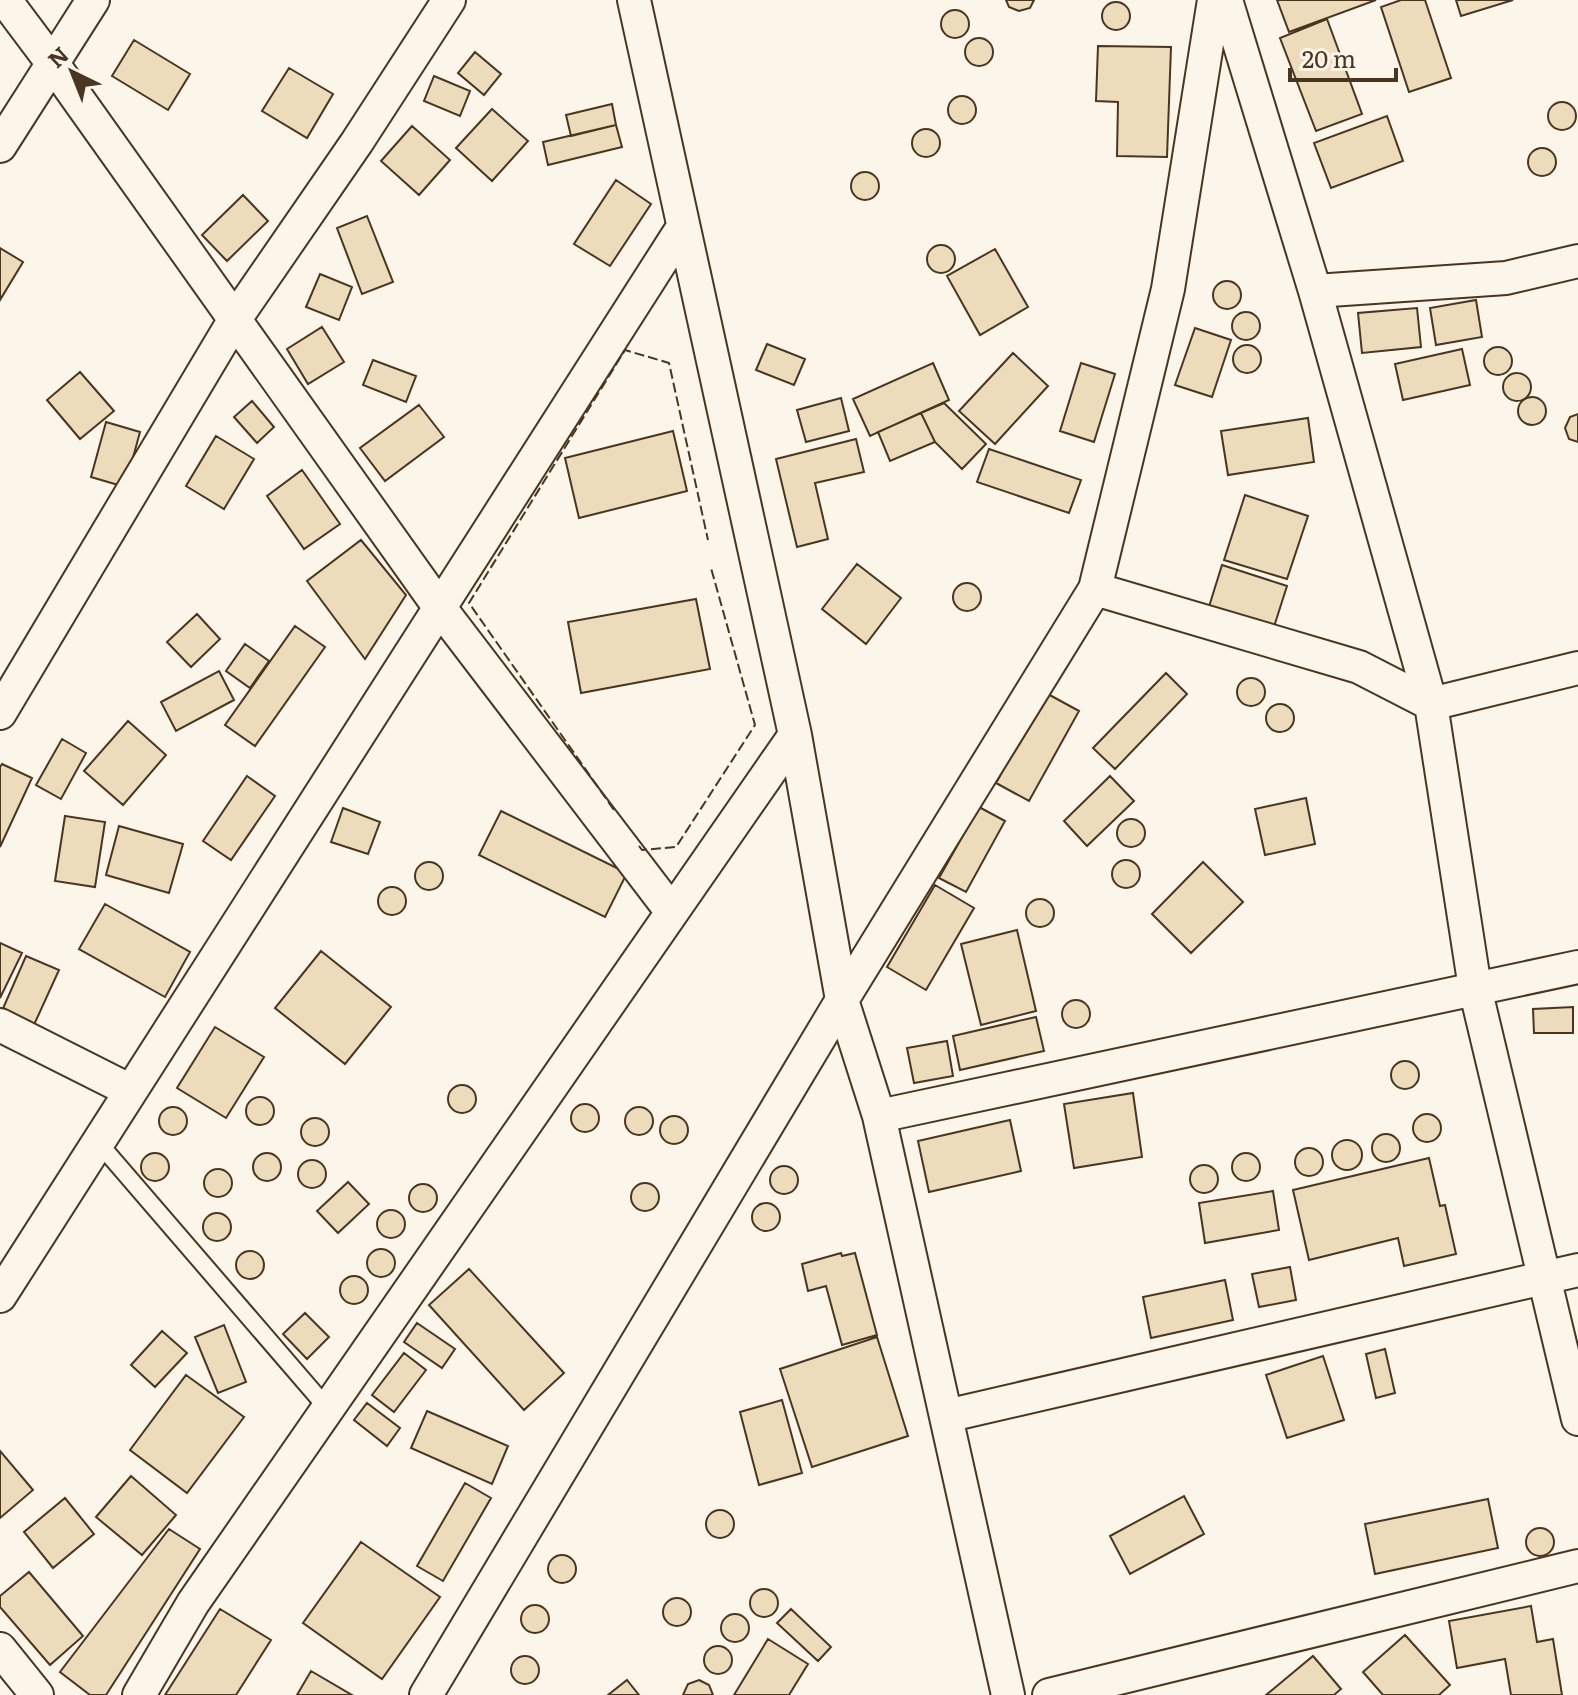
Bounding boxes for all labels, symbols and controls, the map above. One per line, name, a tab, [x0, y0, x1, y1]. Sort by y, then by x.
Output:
north arrow	[32, 32, 112, 112]
scale bar	[1290, 32, 1396, 82]
text: N	[39, 38, 75, 75]
text: 20 m	[1302, 40, 1356, 75]

